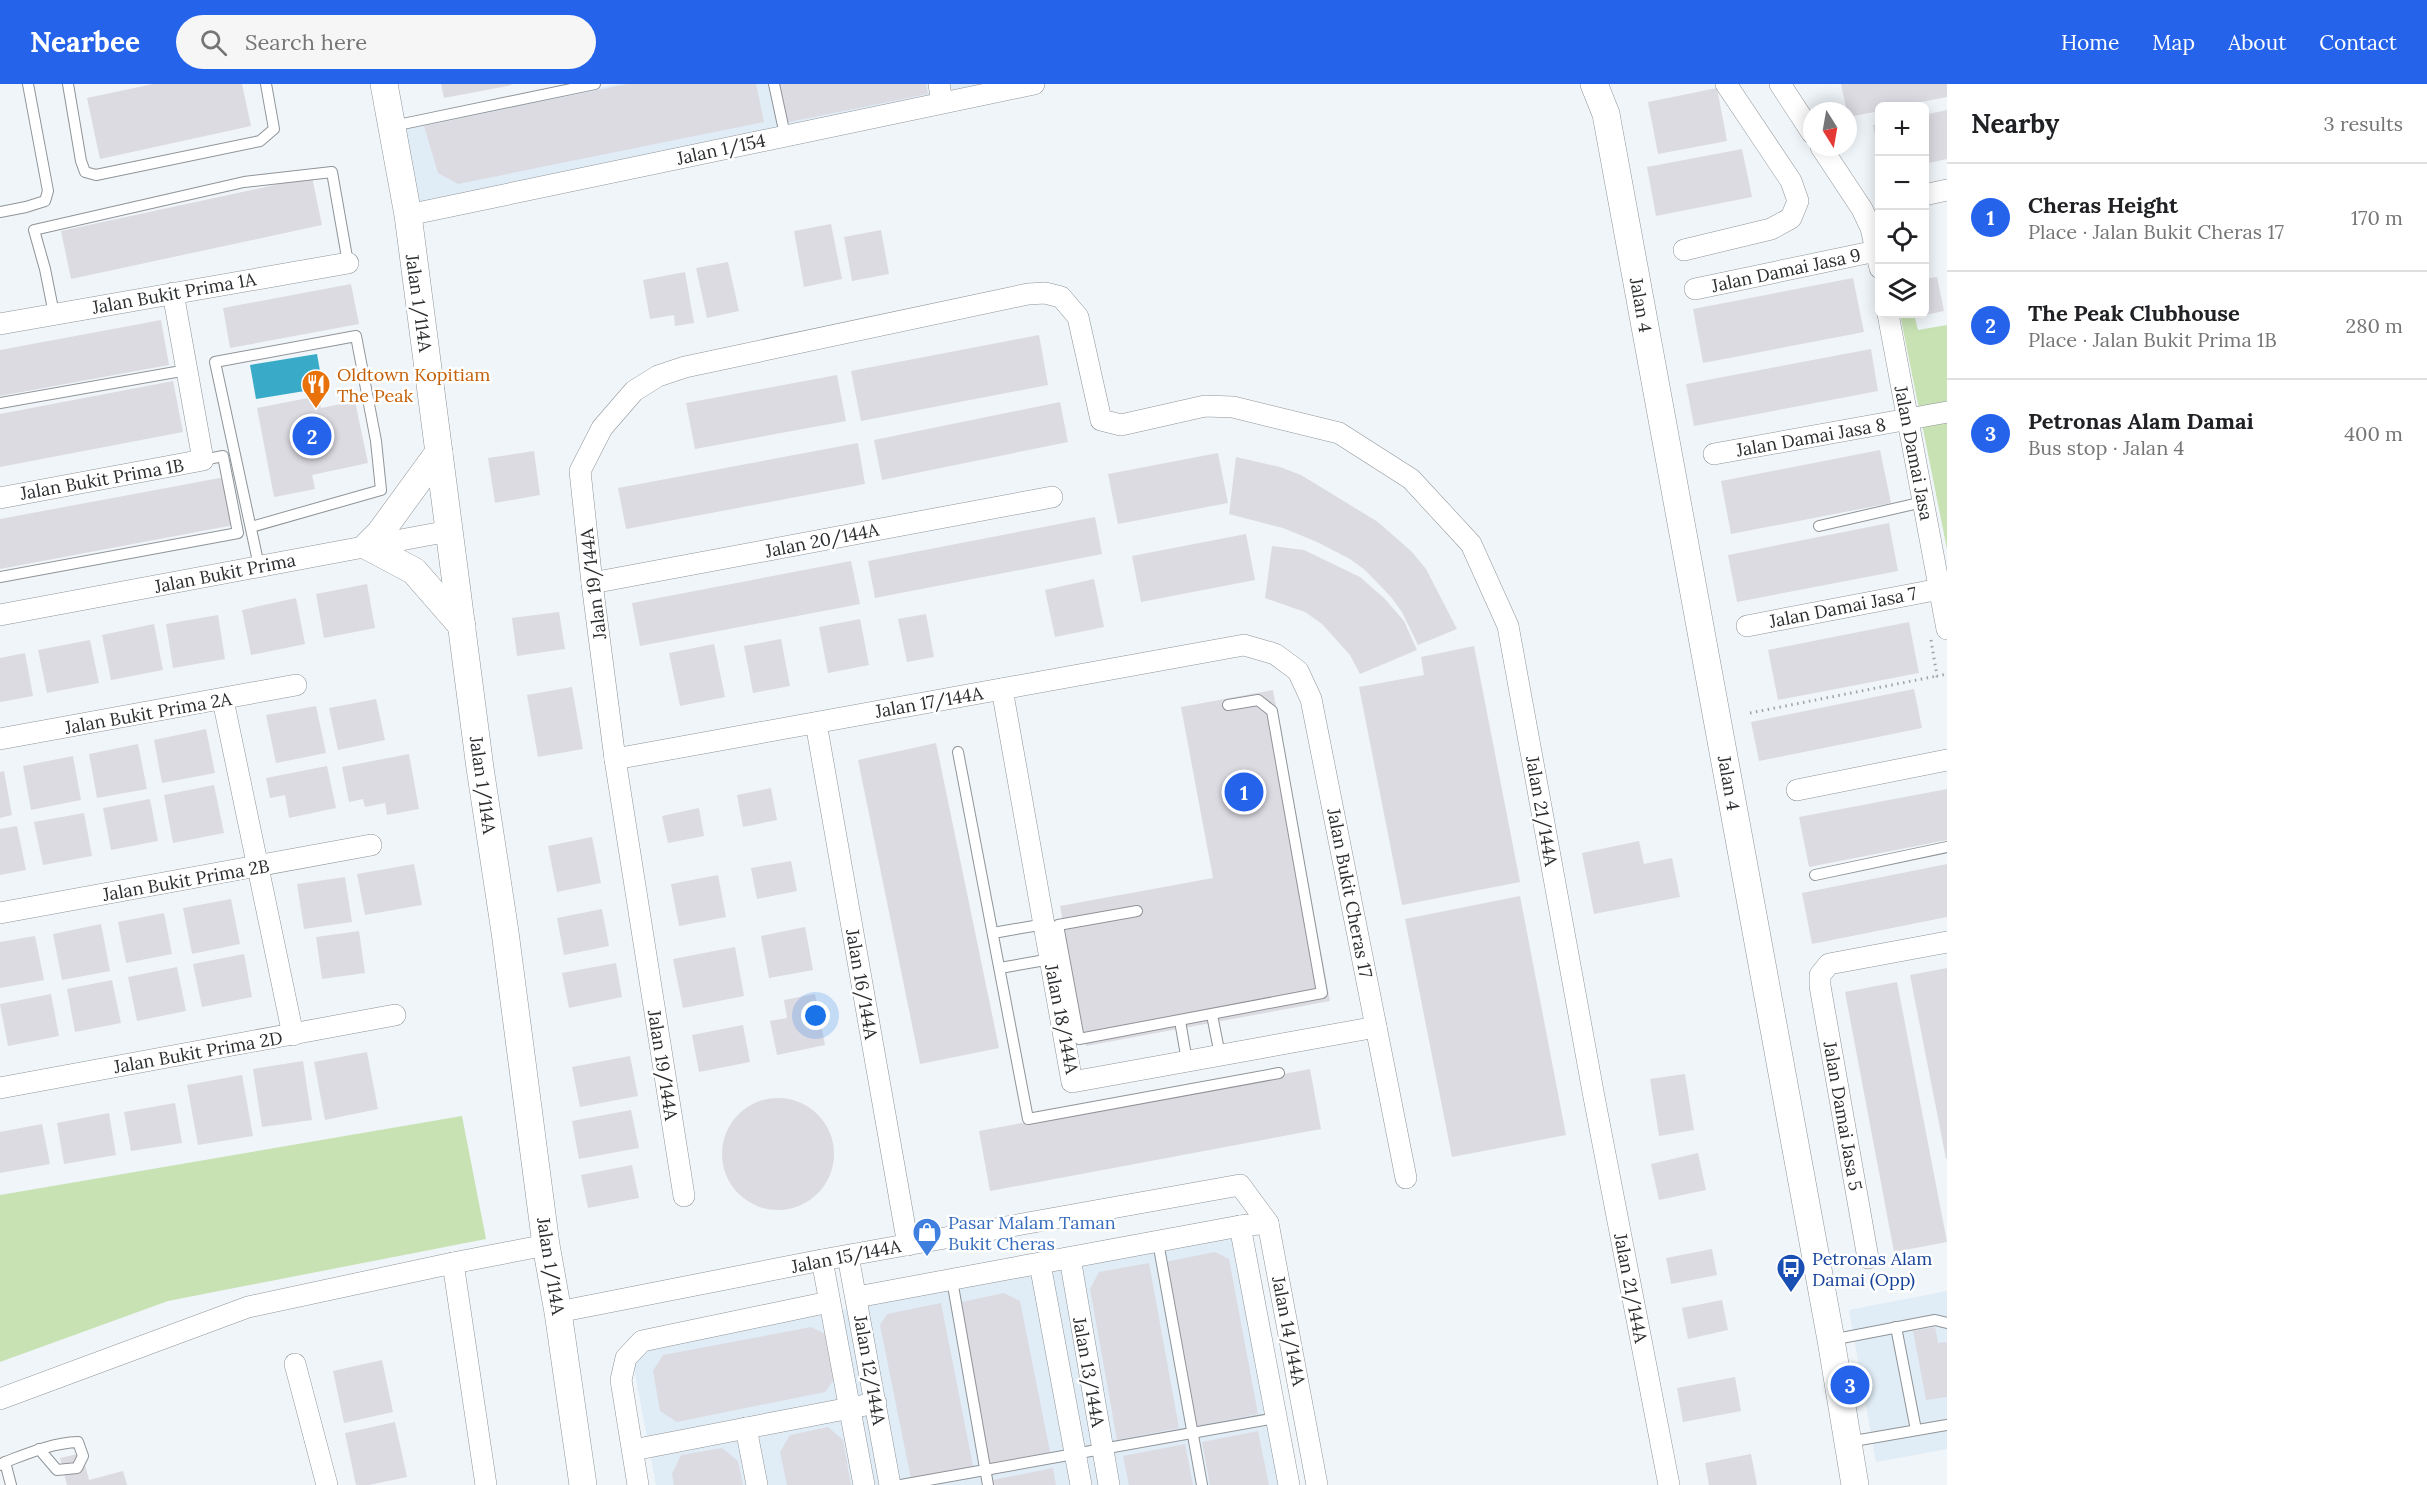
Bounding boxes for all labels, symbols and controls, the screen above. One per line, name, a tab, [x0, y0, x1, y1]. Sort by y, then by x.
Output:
search box	[176, 15, 596, 69]
text: Nearbee	[30, 24, 140, 60]
icon: search	[197, 26, 230, 59]
text: Search here	[245, 28, 367, 56]
text: Home	[2061, 29, 2119, 56]
text: Map	[2152, 29, 2195, 56]
text: About	[2228, 29, 2286, 56]
text: Contact	[2319, 29, 2397, 56]
north arrow	[1803, 102, 1857, 156]
map controls	[1875, 102, 1929, 318]
button: +	[1875, 102, 1929, 156]
text: Nearby	[1971, 107, 2059, 140]
text: 3 results	[2324, 111, 2403, 136]
street label: Jalan 1/154	[673, 128, 768, 170]
button: −	[1875, 156, 1929, 210]
text: Cheras Height	[2028, 191, 2178, 219]
text: 1	[1986, 205, 1995, 230]
text: 170 m	[2351, 205, 2403, 230]
button: locate	[1875, 210, 1929, 264]
text: Place · Jalan Bukit Cheras 17	[2028, 219, 2284, 244]
street label: Jalan Damai Jasa 9	[1708, 243, 1863, 297]
street label: Jalan 1/114A	[401, 252, 437, 354]
button: layers	[1875, 264, 1929, 318]
street label: Jalan Bukit Prima 1A	[89, 267, 258, 319]
street label: Jalan 4	[1625, 275, 1657, 334]
text: The Peak Clubhouse	[2028, 299, 2240, 327]
text: 2	[1985, 313, 1996, 338]
text: 280 m	[2345, 313, 2403, 338]
text: Place · Jalan Bukit Prima 1B	[2028, 327, 2277, 352]
place label: Oldtown Kopitiam The Peak	[337, 363, 490, 407]
restaurant icon: Oldtown Kopitiam The Peak	[300, 368, 332, 410]
street label: Jalan Damai Jasa	[1889, 383, 1938, 522]
text: Petronas Alam Damai	[2028, 407, 2254, 435]
street label: Jalan Damai Jasa 8	[1733, 413, 1888, 462]
pin: 2	[292, 414, 332, 458]
text: 3	[1985, 421, 1996, 446]
text: 400 m	[2344, 421, 2403, 446]
text: Bus stop · Jalan 4	[2028, 435, 2184, 460]
street label: Jalan Bukit Prima 1B	[17, 453, 186, 505]
street label: Jalan 20/144A	[762, 518, 881, 562]
street label: Jalan 19/144A	[575, 527, 611, 642]
street label: Jalan Bukit Prima	[152, 548, 298, 598]
street label: Jalan Damai Jasa 7	[1766, 581, 1919, 633]
street label: Jalan 17/144A	[872, 681, 985, 723]
street label: Jalan Bukit Prima 2A	[62, 687, 234, 739]
street label: Jalan 1/114A	[465, 734, 501, 836]
street label: Jalan 21/144A	[1521, 753, 1563, 868]
street label: Jalan 4	[1713, 753, 1745, 812]
pin: 1	[1224, 770, 1264, 814]
street label: Jalan Bukit Cheras 17	[1322, 805, 1378, 980]
street label: Jalan Bukit Prima 2B	[100, 854, 271, 906]
street label: Jalan 16/144A	[841, 926, 883, 1042]
street label: Jalan 18/144A	[1040, 961, 1084, 1077]
your location	[801, 1001, 830, 1030]
street label: Jalan 19/144A	[643, 1007, 683, 1123]
street label: Jalan Bukit Prima 2D	[111, 1026, 284, 1078]
street label: Jalan Damai Jasa 5	[1818, 1039, 1867, 1192]
place label: Pasar Malam Taman Bukit Cheras	[948, 1211, 1116, 1255]
street label: Jalan 1/114A	[532, 1215, 570, 1317]
shop icon: Pasar Malam Taman Bukit Cheras	[911, 1216, 943, 1258]
street label: Jalan 21/144A	[1609, 1230, 1653, 1345]
street label: Jalan 15/144A	[788, 1234, 903, 1278]
place label: Petronas Alam Damai (Opp)	[1812, 1247, 1932, 1291]
bus stop icon: Petronas Alam Damai (Opp)	[1775, 1252, 1807, 1294]
street label: Jalan 14/144A	[1267, 1273, 1311, 1388]
street label: Jalan 12/144A	[849, 1312, 891, 1427]
street label: Jalan 13/144A	[1068, 1314, 1110, 1429]
pin: 3	[1830, 1362, 1870, 1408]

